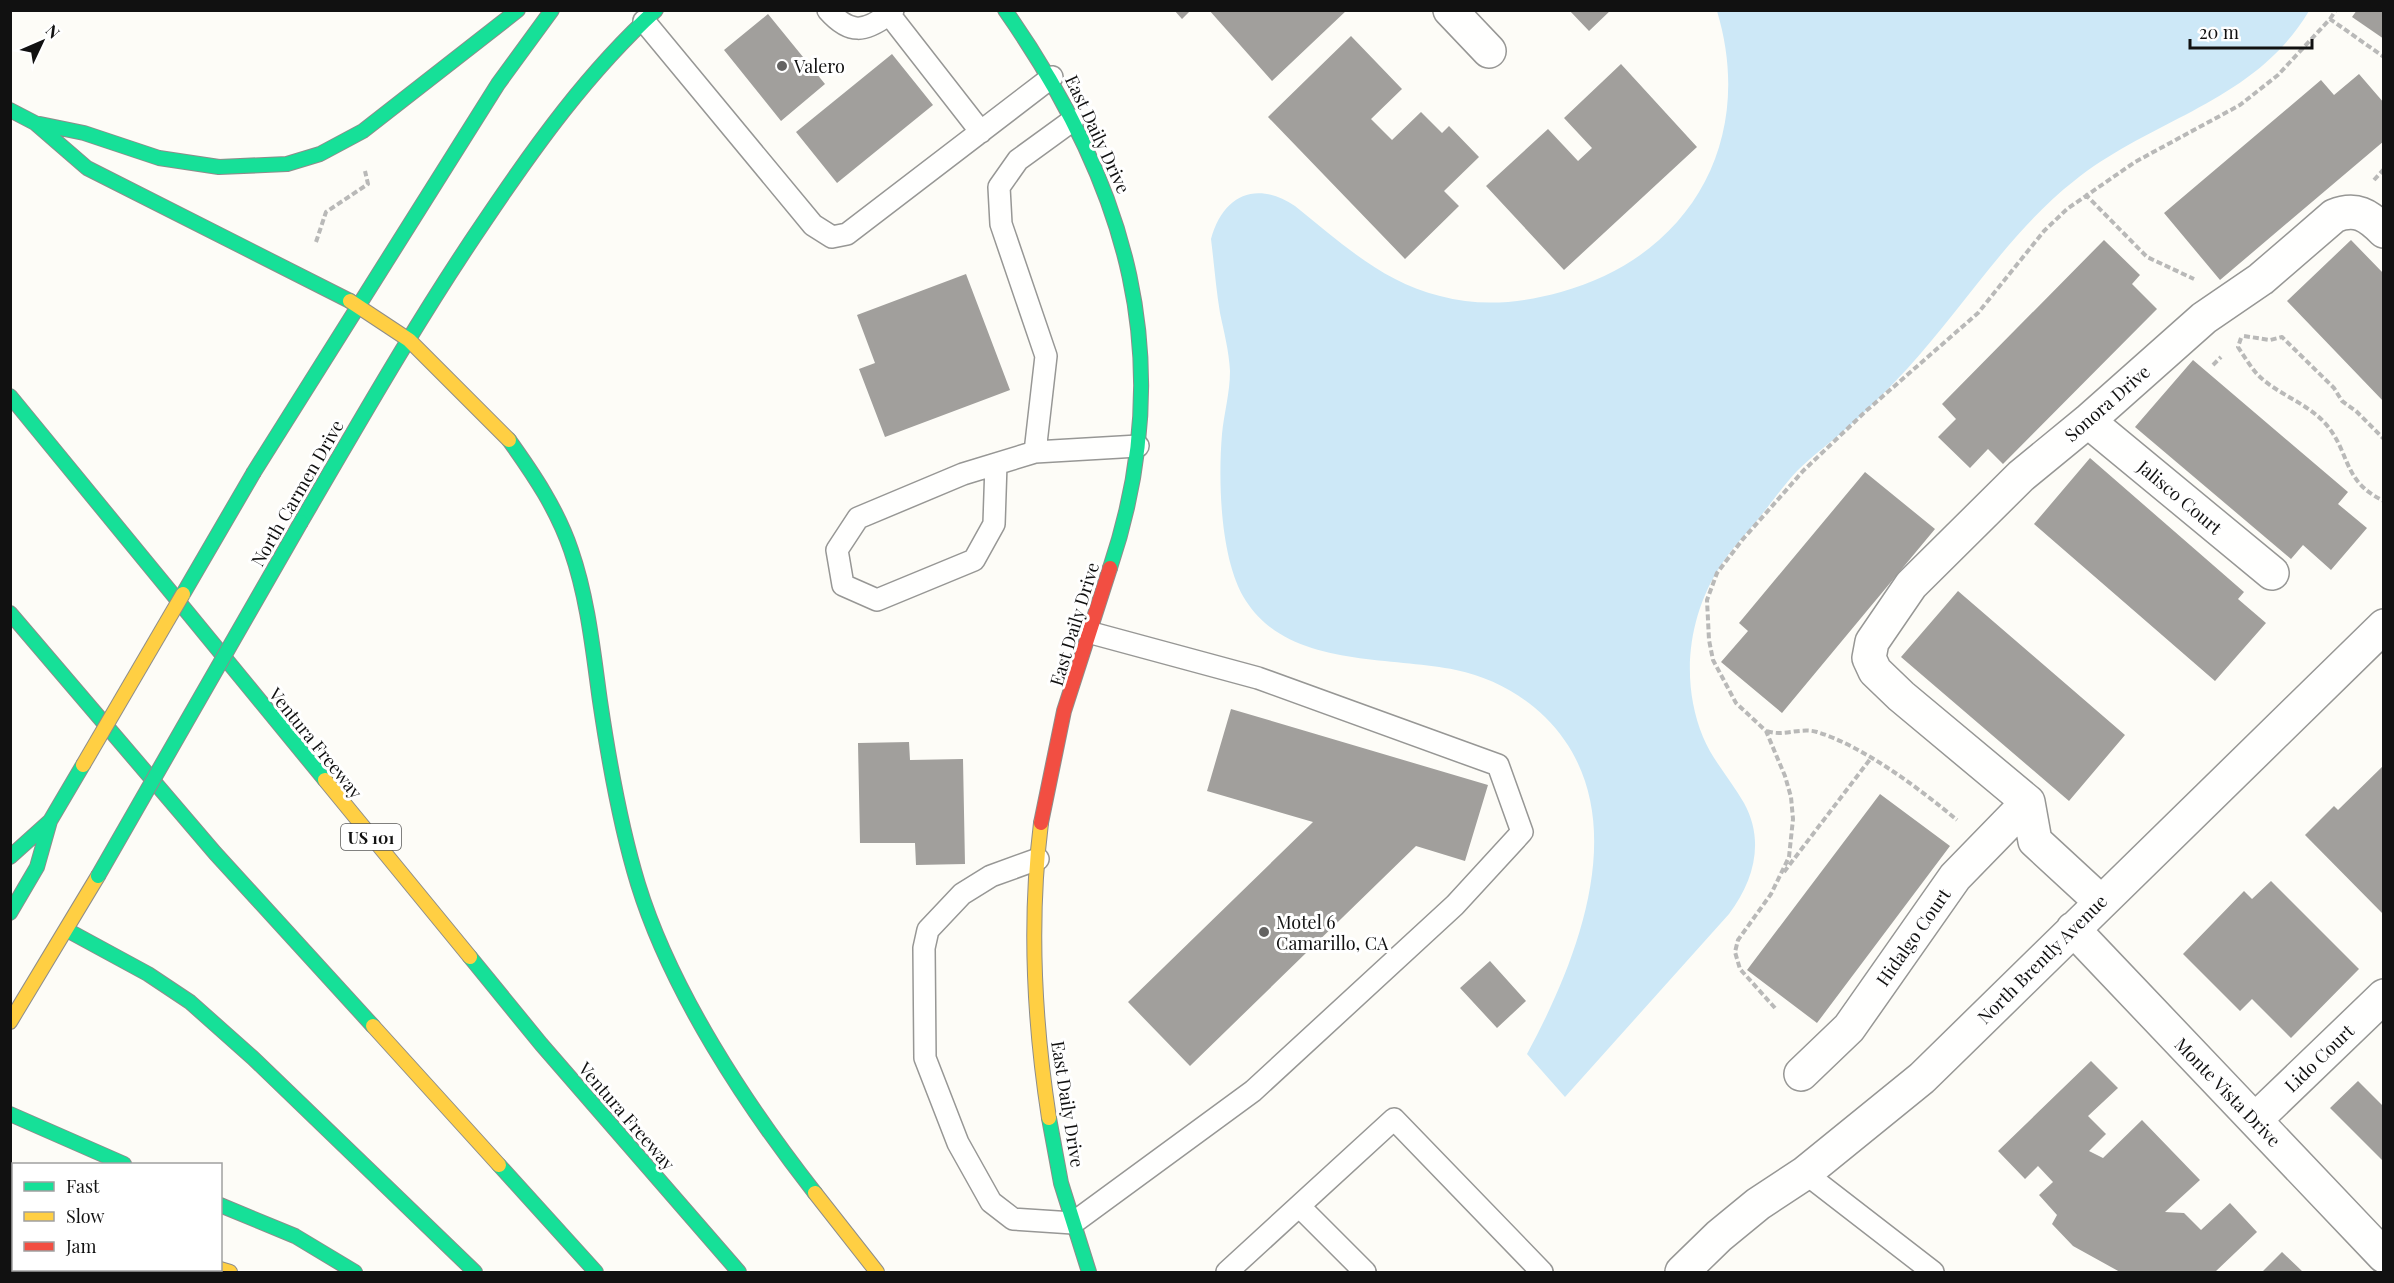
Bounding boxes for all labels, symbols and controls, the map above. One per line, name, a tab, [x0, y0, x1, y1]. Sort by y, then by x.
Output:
north arrow	[12, 12, 72, 72]
scale bar	[2190, 12, 2312, 50]
text: N	[42, 20, 65, 43]
text: 20 m	[2199, 20, 2239, 44]
place label: Valero	[793, 54, 845, 78]
marker: Valero	[775, 59, 789, 73]
street label: East Daily Drive	[1060, 71, 1136, 197]
street label: Sonora Drive	[2059, 359, 2155, 447]
street label: North Carmen Drive	[245, 415, 349, 571]
street label: Jalisco Court	[2132, 454, 2228, 540]
street label: East Daily Drive	[1044, 559, 1104, 689]
street label: Ventura Freeway	[263, 682, 368, 803]
road number: US 101	[341, 824, 401, 850]
street label: Hidalgo Court	[1870, 883, 1956, 991]
street label: North Brently Avenue	[1972, 889, 2112, 1029]
place label: Motel 6 Camarillo, CA	[1276, 910, 1389, 955]
marker: Motel 6 Camarillo, CA	[1257, 925, 1271, 939]
street label: Lido Court	[2279, 1018, 2359, 1097]
street label: Monte Vista Drive	[2170, 1032, 2286, 1152]
street label: East Daily Drive	[1046, 1039, 1090, 1169]
street label: Ventura Freeway	[573, 1056, 681, 1175]
legend	[12, 1163, 222, 1271]
text: Fast	[66, 1174, 100, 1198]
text: Slow	[66, 1204, 104, 1228]
text: Jam	[65, 1234, 96, 1258]

